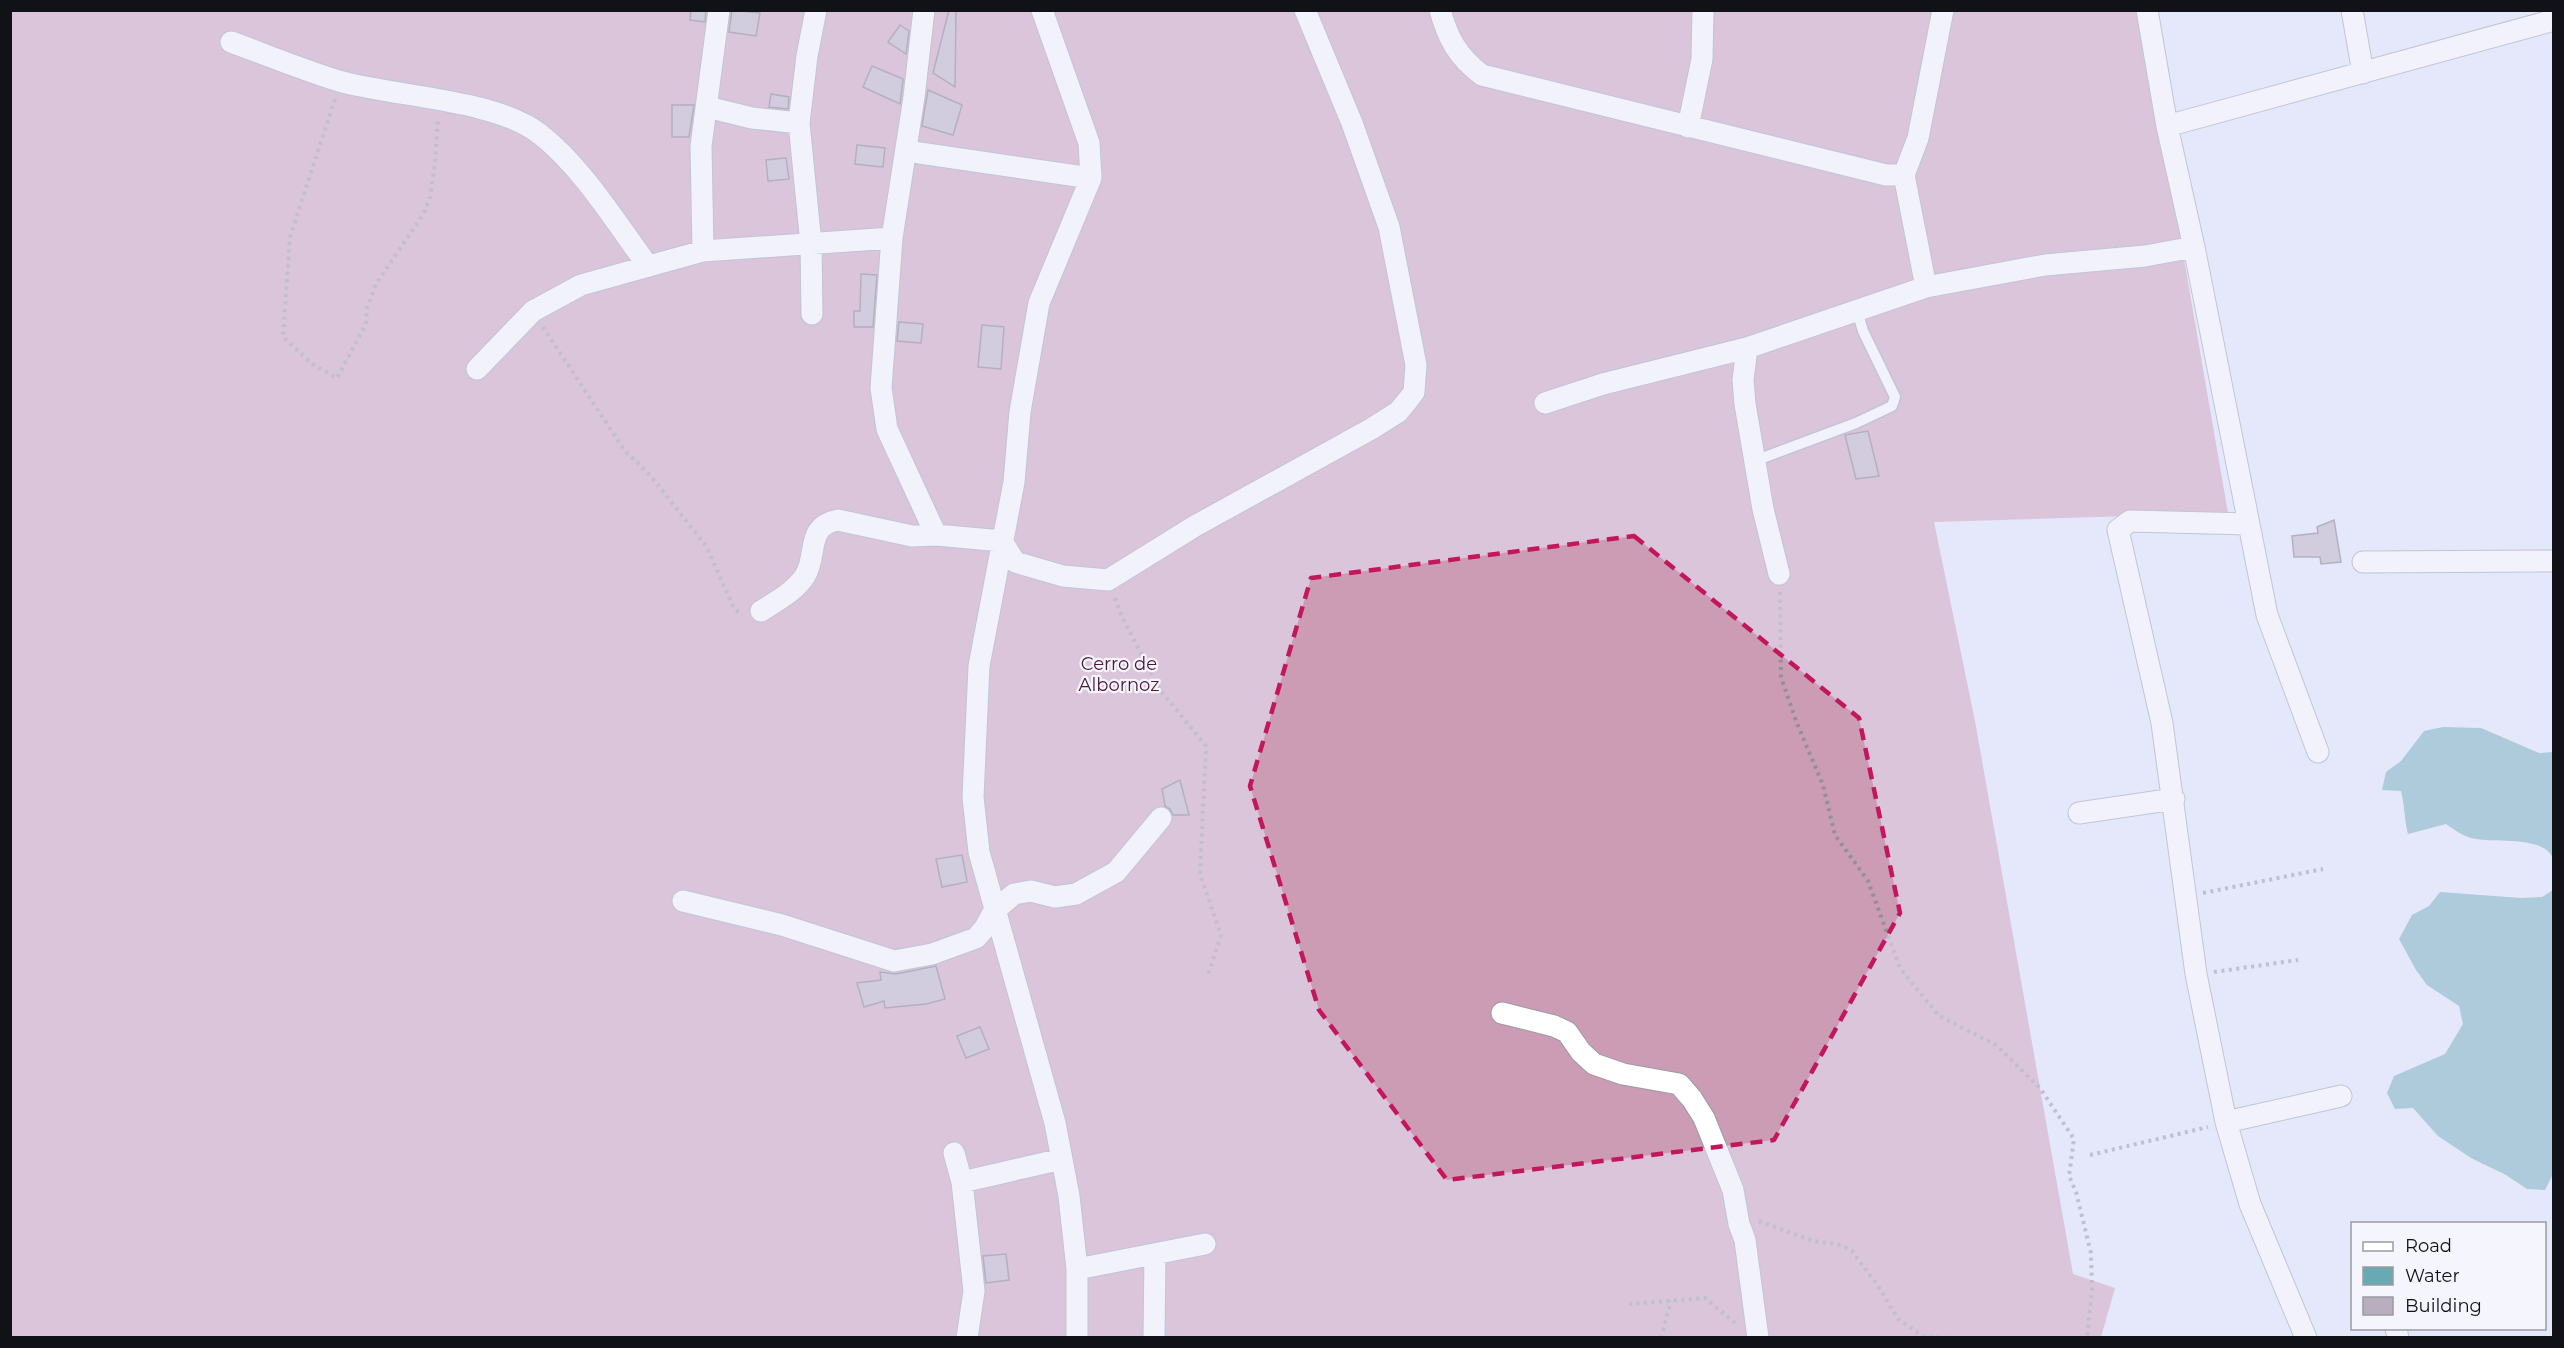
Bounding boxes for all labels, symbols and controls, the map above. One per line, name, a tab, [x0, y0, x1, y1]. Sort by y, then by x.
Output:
park label: Cerro de Albornoz	[1079, 653, 1159, 696]
legend	[2351, 1222, 2546, 1330]
text: Road	[2405, 1235, 2452, 1257]
text: Water	[2405, 1265, 2460, 1287]
text: Building	[2405, 1295, 2482, 1317]

